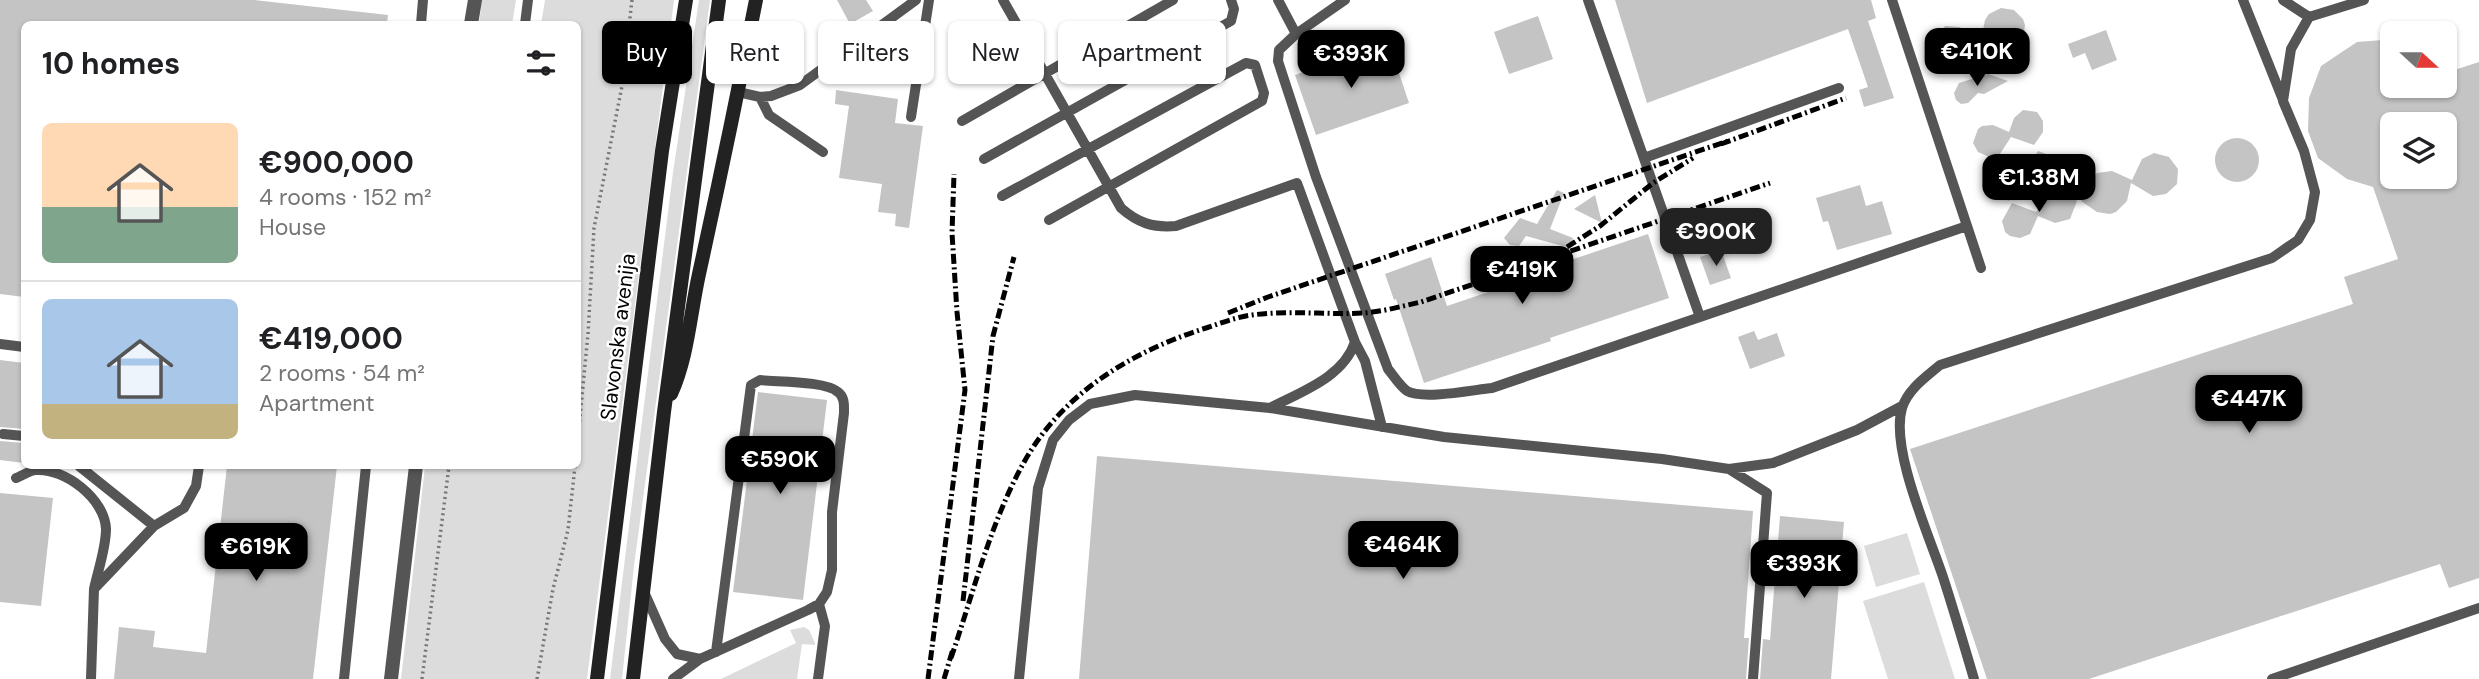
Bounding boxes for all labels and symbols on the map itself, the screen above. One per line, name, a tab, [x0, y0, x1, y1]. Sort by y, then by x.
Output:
north arrow	[2380, 21, 2457, 98]
pin: €410K	[1928, 28, 2026, 88]
pin: €393K	[1302, 31, 1400, 90]
pin: €1.38M	[1982, 154, 2096, 214]
pin: €900K	[1667, 208, 1765, 268]
pin: €419K	[1473, 246, 1571, 306]
street label: Slavonska avenija	[594, 252, 642, 422]
pin: €447K	[2200, 376, 2298, 435]
pin: €590K	[731, 436, 829, 496]
pin: €464K	[1354, 522, 1452, 581]
pin: €619K	[207, 524, 305, 583]
pin: €393K	[1755, 540, 1853, 600]

